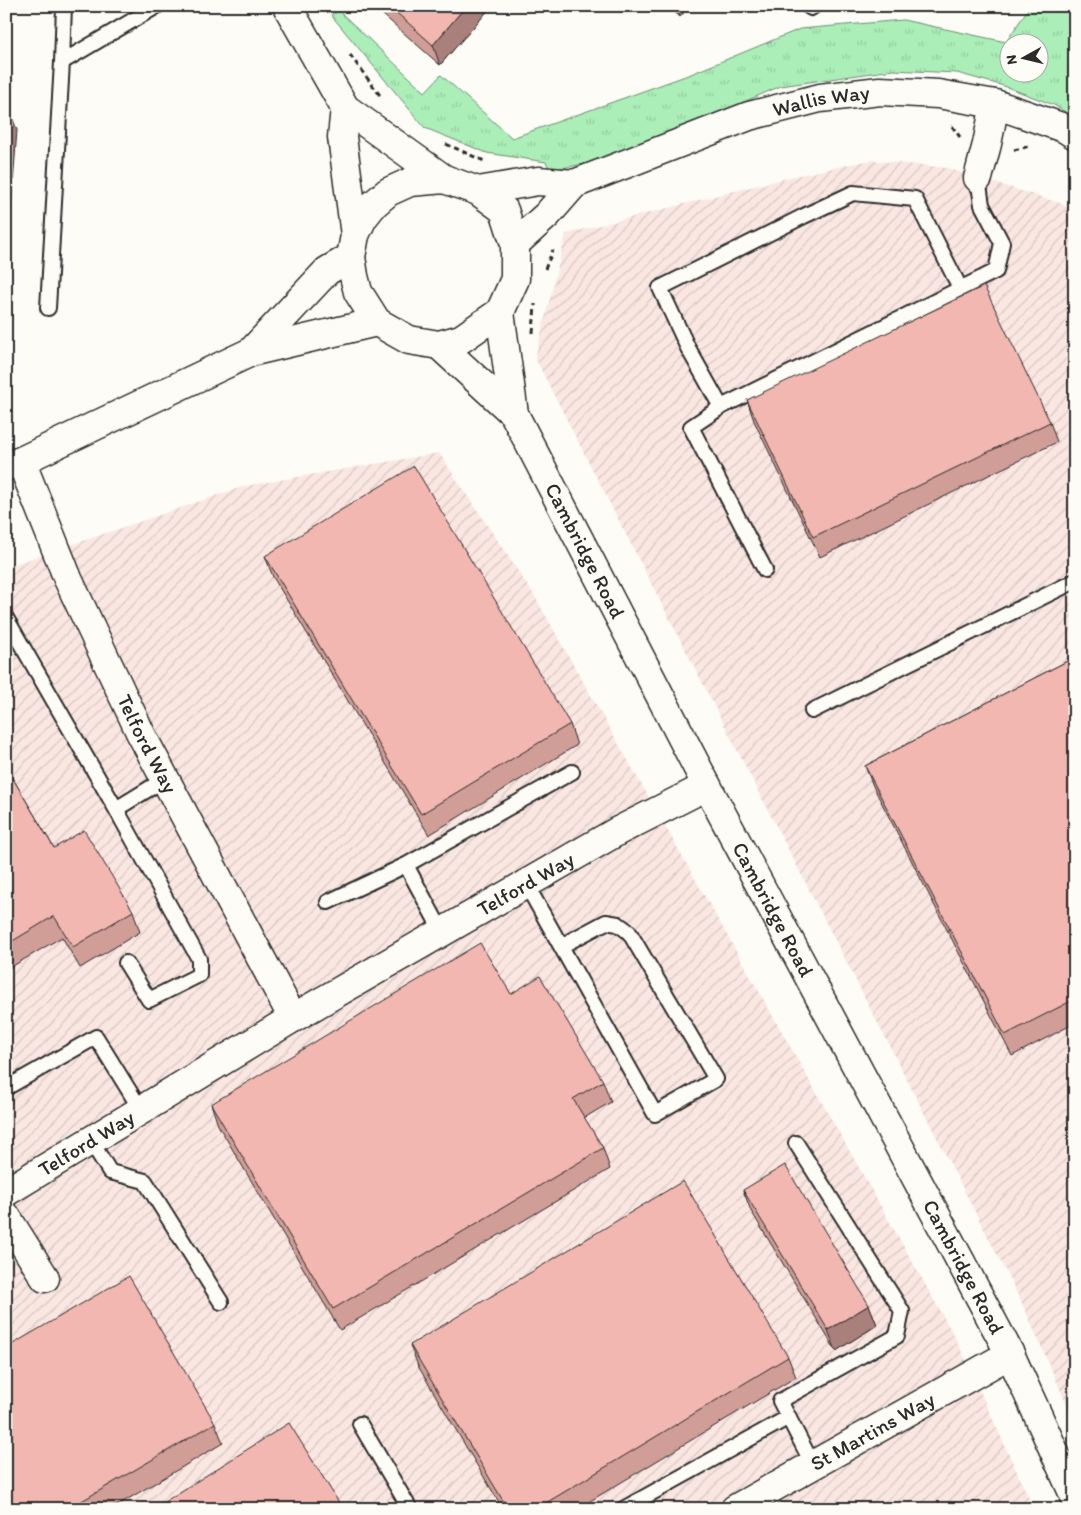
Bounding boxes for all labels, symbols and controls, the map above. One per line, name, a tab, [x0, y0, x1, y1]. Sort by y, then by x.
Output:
north arrow	[998, 32, 1048, 82]
text: N	[1003, 54, 1021, 66]
street label: Wallis Way	[770, 79, 871, 122]
street label: Cambridge Road	[540, 479, 631, 623]
street label: Telford Way	[112, 690, 183, 798]
street label: Cambridge Road	[727, 838, 820, 981]
street label: Telford Way	[472, 846, 578, 921]
street label: Telford Way	[34, 1104, 139, 1181]
street label: Cambridge Road	[918, 1195, 1010, 1339]
street label: St Martins Way	[806, 1386, 939, 1476]

